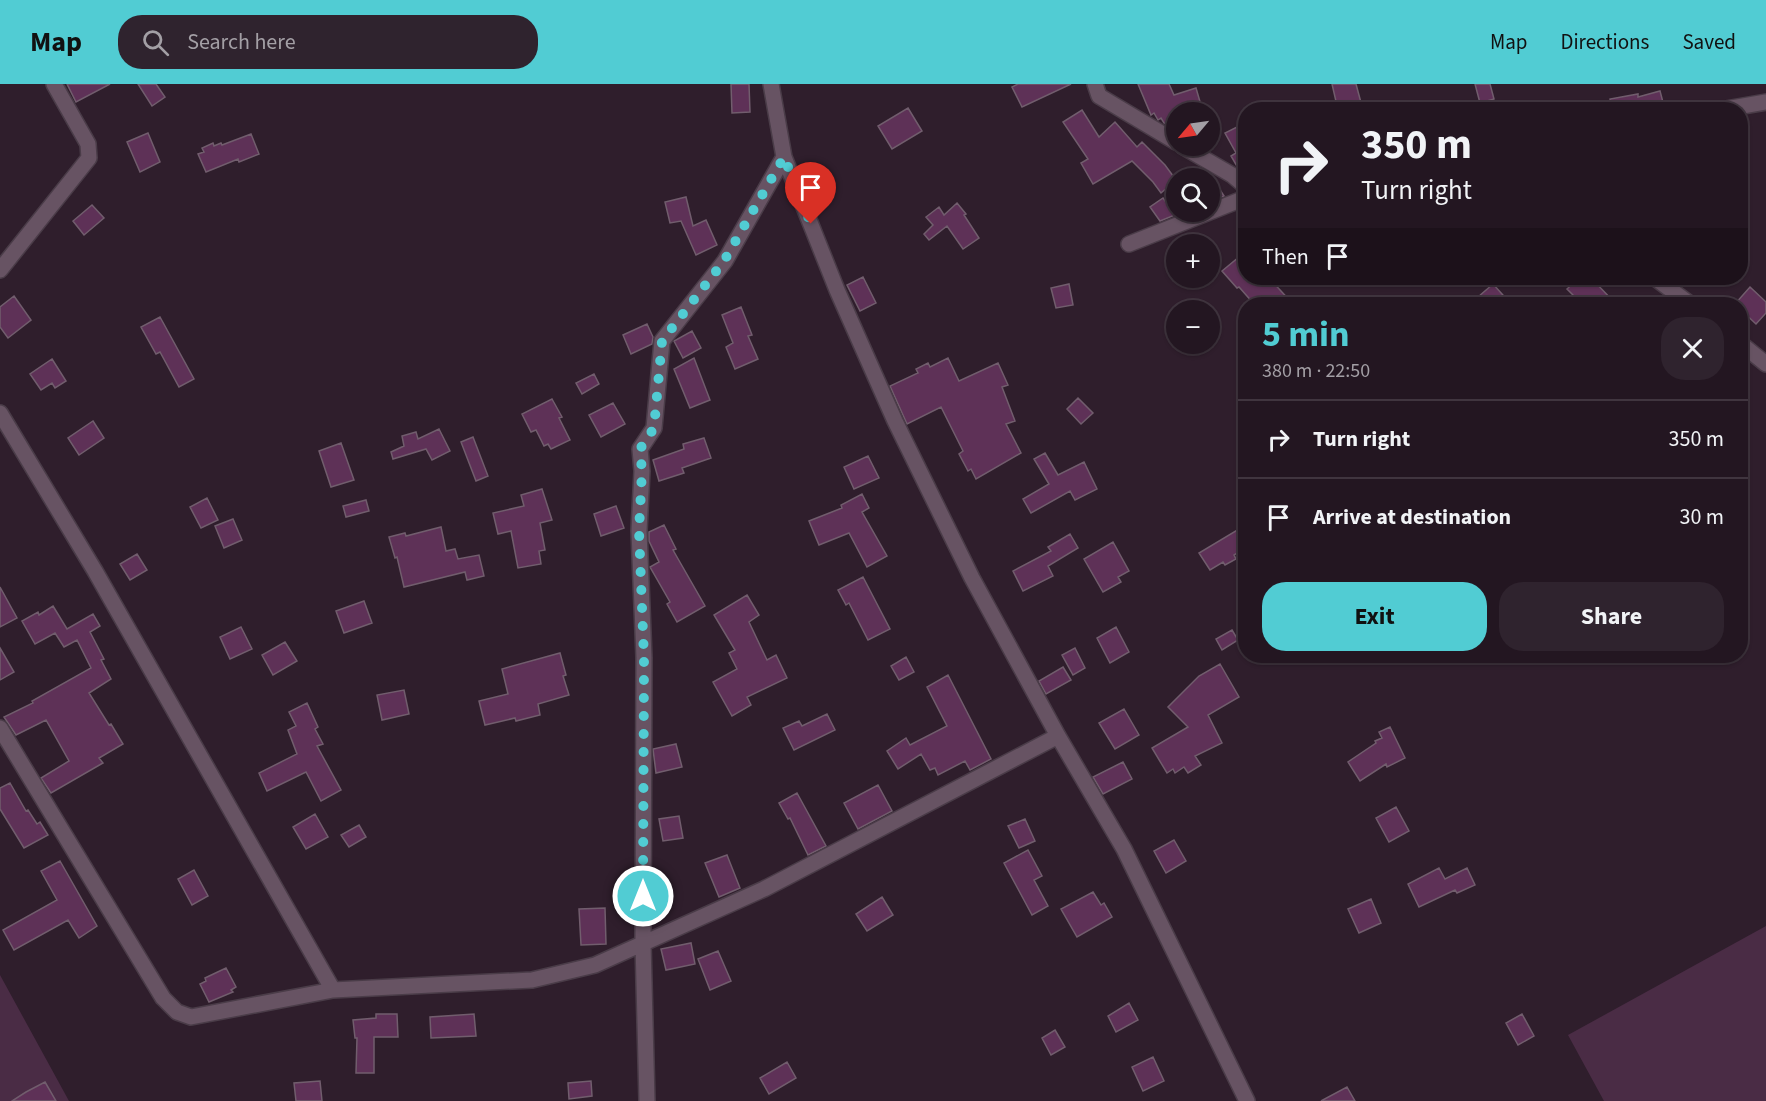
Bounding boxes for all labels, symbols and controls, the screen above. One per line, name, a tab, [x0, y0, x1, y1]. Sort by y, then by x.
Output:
search box	[118, 15, 538, 69]
text: Map	[30, 22, 82, 62]
icon: search	[139, 26, 172, 59]
text: Search here	[187, 26, 296, 58]
text: Map	[1490, 27, 1528, 57]
text: Directions	[1561, 27, 1649, 57]
text: Saved	[1682, 27, 1736, 57]
north arrow	[1166, 102, 1220, 156]
map controls	[1166, 102, 1220, 354]
text: 350 m	[1361, 115, 1472, 175]
icon: right	[1262, 126, 1340, 204]
pin	[785, 162, 836, 224]
button: search	[1166, 168, 1220, 222]
icon: arrive	[794, 171, 827, 204]
text: Turn right	[1361, 171, 1472, 210]
button: +	[1166, 234, 1220, 288]
icon: arrive	[1321, 240, 1354, 273]
text: Then	[1262, 241, 1309, 273]
button: −	[1166, 300, 1220, 354]
text: 5 min	[1262, 309, 1350, 360]
button: close	[1661, 317, 1724, 380]
text: 380 m · 22:50	[1262, 357, 1370, 385]
icon: right	[1262, 423, 1295, 456]
text: Turn right	[1313, 423, 1410, 455]
text: 350 m	[1669, 423, 1724, 455]
icon: arrive	[1262, 501, 1295, 534]
text: Arrive at destination	[1313, 501, 1511, 533]
text: 30 m	[1679, 501, 1724, 533]
button: Exit	[1262, 582, 1487, 651]
button: Share	[1499, 582, 1724, 651]
position arrow	[611, 864, 675, 928]

